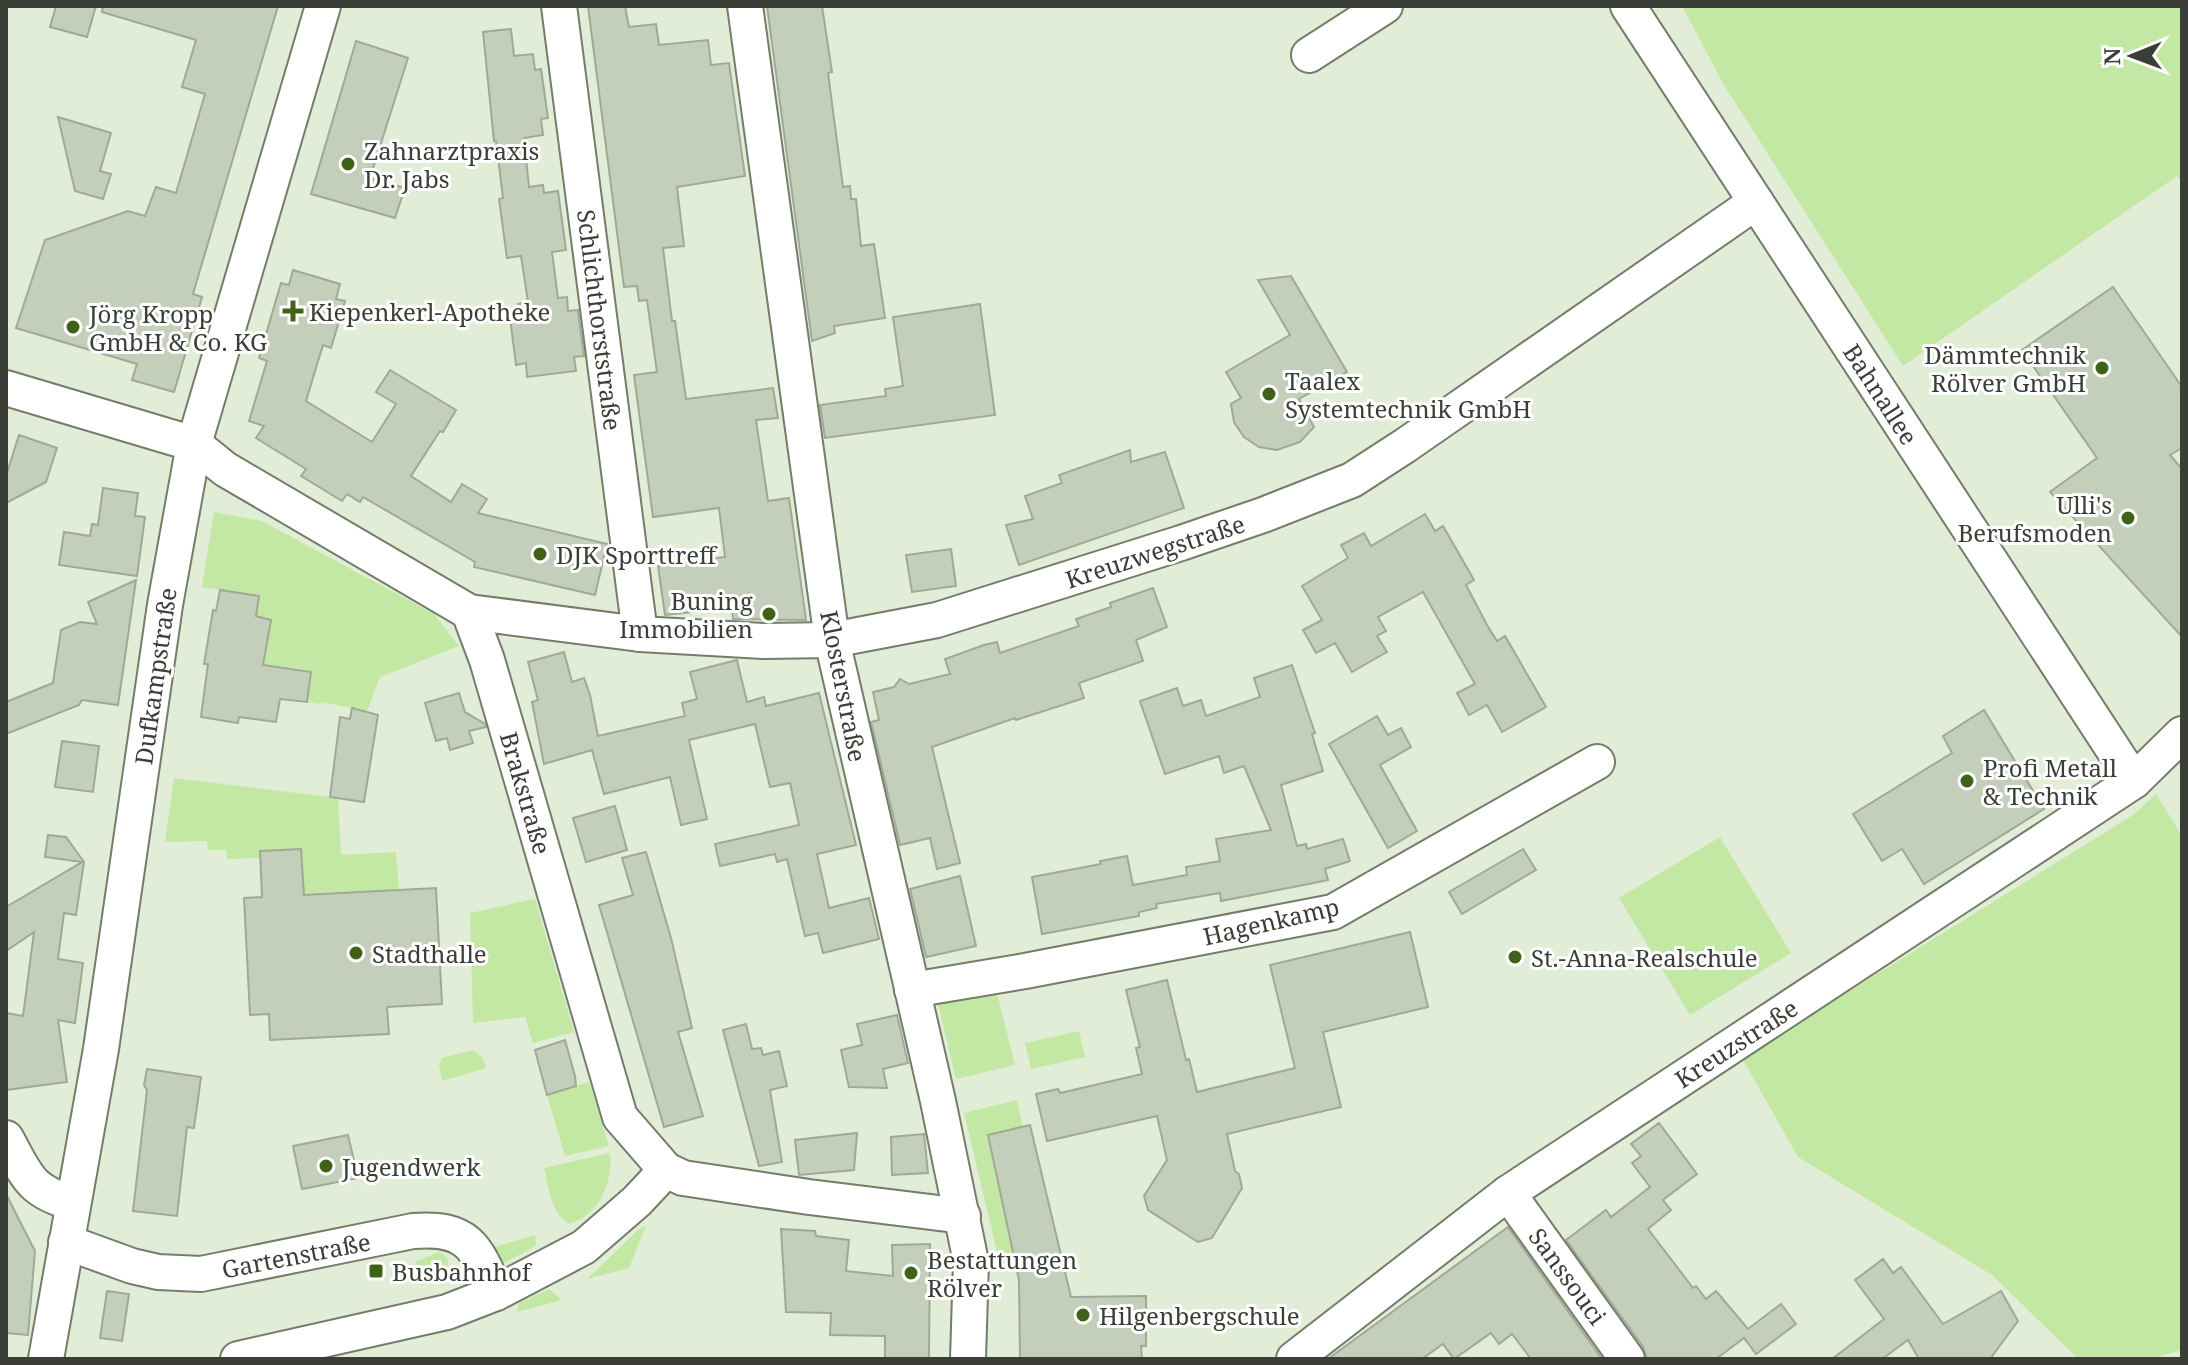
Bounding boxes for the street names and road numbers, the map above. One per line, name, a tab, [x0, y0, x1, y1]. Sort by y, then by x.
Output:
street label: Schlichthorststraße	[570, 208, 630, 432]
street label: Bahnallee	[1836, 337, 1926, 451]
street label: Kreuzwegstraße	[1061, 506, 1249, 596]
street label: Dufkampstraße	[126, 585, 184, 767]
street label: Klosterstraße	[813, 608, 875, 764]
street label: Brakstraße	[493, 728, 559, 858]
street label: Hagenkamp	[1200, 889, 1342, 953]
street label: Kreuzstraße	[1668, 991, 1804, 1095]
street label: Sanssouci	[1522, 1221, 1615, 1331]
street label: Gartenstraße	[219, 1224, 373, 1286]

